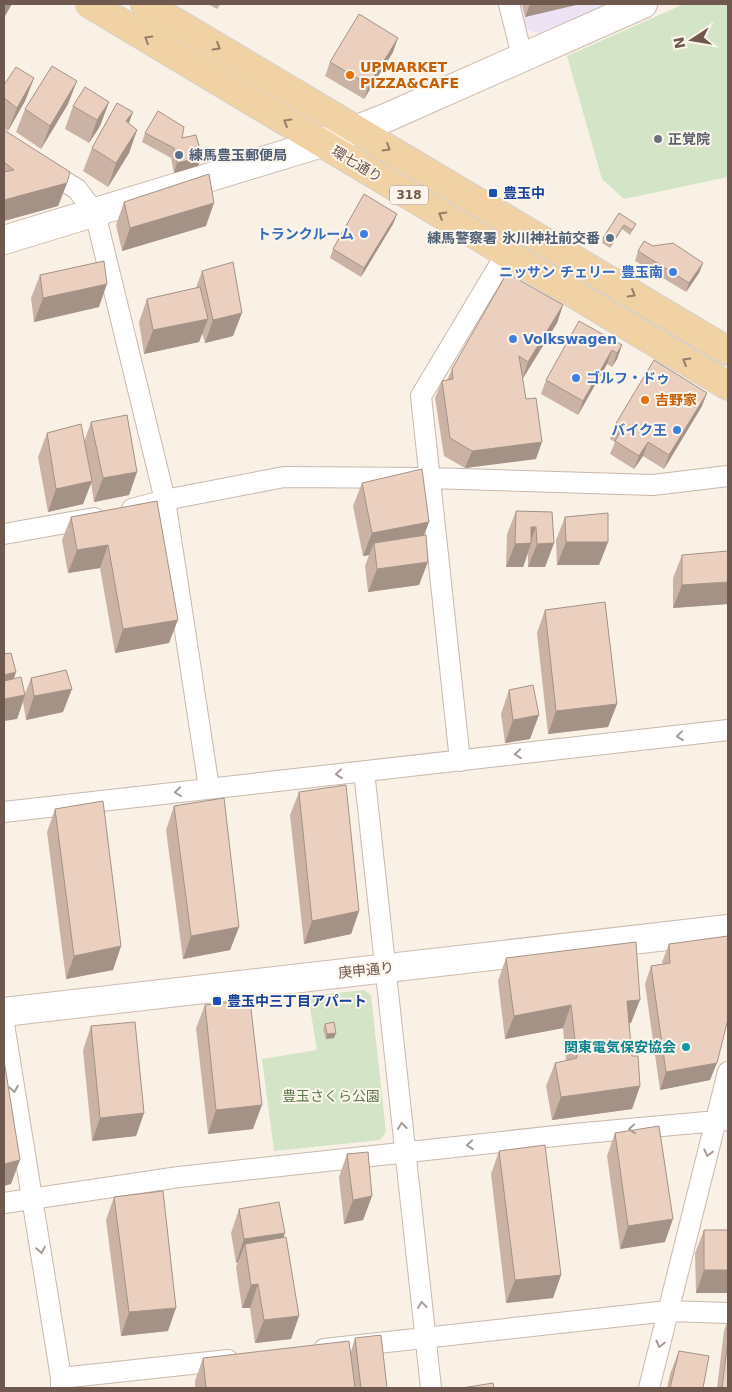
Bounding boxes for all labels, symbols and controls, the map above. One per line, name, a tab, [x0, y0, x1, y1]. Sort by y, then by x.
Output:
north arrow	[667, 15, 717, 65]
one-way arrow	[144, 35, 153, 45]
text: N	[670, 35, 688, 50]
one-way arrow	[212, 40, 221, 50]
place label: UPMARKET PIZZA&CAFE	[360, 59, 459, 91]
marker: UPMARKET PIZZA&CAFE	[344, 69, 356, 81]
one-way arrow	[284, 119, 293, 129]
place label: 正覚院	[668, 131, 710, 147]
marker: 正覚院	[652, 133, 664, 145]
one-way arrow	[381, 142, 390, 152]
street label: 環七通り	[329, 143, 385, 185]
place label: 練馬豊玉郵便局	[189, 147, 287, 163]
marker: 練馬豊玉郵便局	[173, 149, 185, 161]
place label: 豊玉中	[503, 185, 545, 201]
road number: 318	[390, 186, 428, 204]
marker: 豊玉中	[487, 187, 499, 199]
one-way arrow	[438, 212, 447, 222]
place label: トランクルーム	[257, 226, 354, 242]
marker: トランクルーム	[358, 228, 370, 240]
place label: 練馬警察署 氷川神社前交番	[427, 230, 600, 246]
marker: 練馬警察署 氷川神社前交番	[604, 232, 616, 244]
place label: ニッサン チェリー 豊玉南	[499, 264, 663, 280]
marker: ニッサン チェリー 豊玉南	[667, 266, 679, 278]
one-way arrow	[626, 288, 635, 298]
place label: Volkswagen	[523, 331, 617, 347]
marker: Volkswagen	[507, 333, 519, 345]
one-way arrow	[683, 357, 692, 367]
place label: ゴルフ・ドゥ	[586, 370, 670, 386]
marker: ゴルフ・ドゥ	[570, 372, 582, 384]
place label: 吉野家	[655, 392, 697, 408]
marker: 吉野家	[639, 394, 651, 406]
place label: バイク王	[611, 422, 667, 438]
marker: バイク王	[671, 424, 683, 436]
one-way arrow	[676, 730, 684, 741]
one-way arrow	[514, 748, 522, 759]
one-way arrow	[335, 768, 343, 779]
one-way arrow	[174, 786, 182, 797]
street label: 庚申通り	[337, 959, 395, 981]
place label: 豊玉中三丁目アパート	[227, 993, 367, 1009]
marker: 豊玉中三丁目アパート	[211, 995, 223, 1007]
place label: 関東電気保安協会	[564, 1039, 676, 1055]
marker: 関東電気保安協会	[680, 1041, 692, 1053]
one-way arrow	[9, 1085, 19, 1094]
park label: 豊玉さくら公園	[282, 1088, 380, 1104]
one-way arrow	[397, 1122, 408, 1130]
one-way arrow	[628, 1123, 636, 1134]
one-way arrow	[466, 1139, 474, 1150]
one-way arrow	[703, 1148, 713, 1156]
one-way arrow	[35, 1246, 45, 1254]
one-way arrow	[417, 1301, 428, 1309]
one-way arrow	[655, 1340, 666, 1349]

